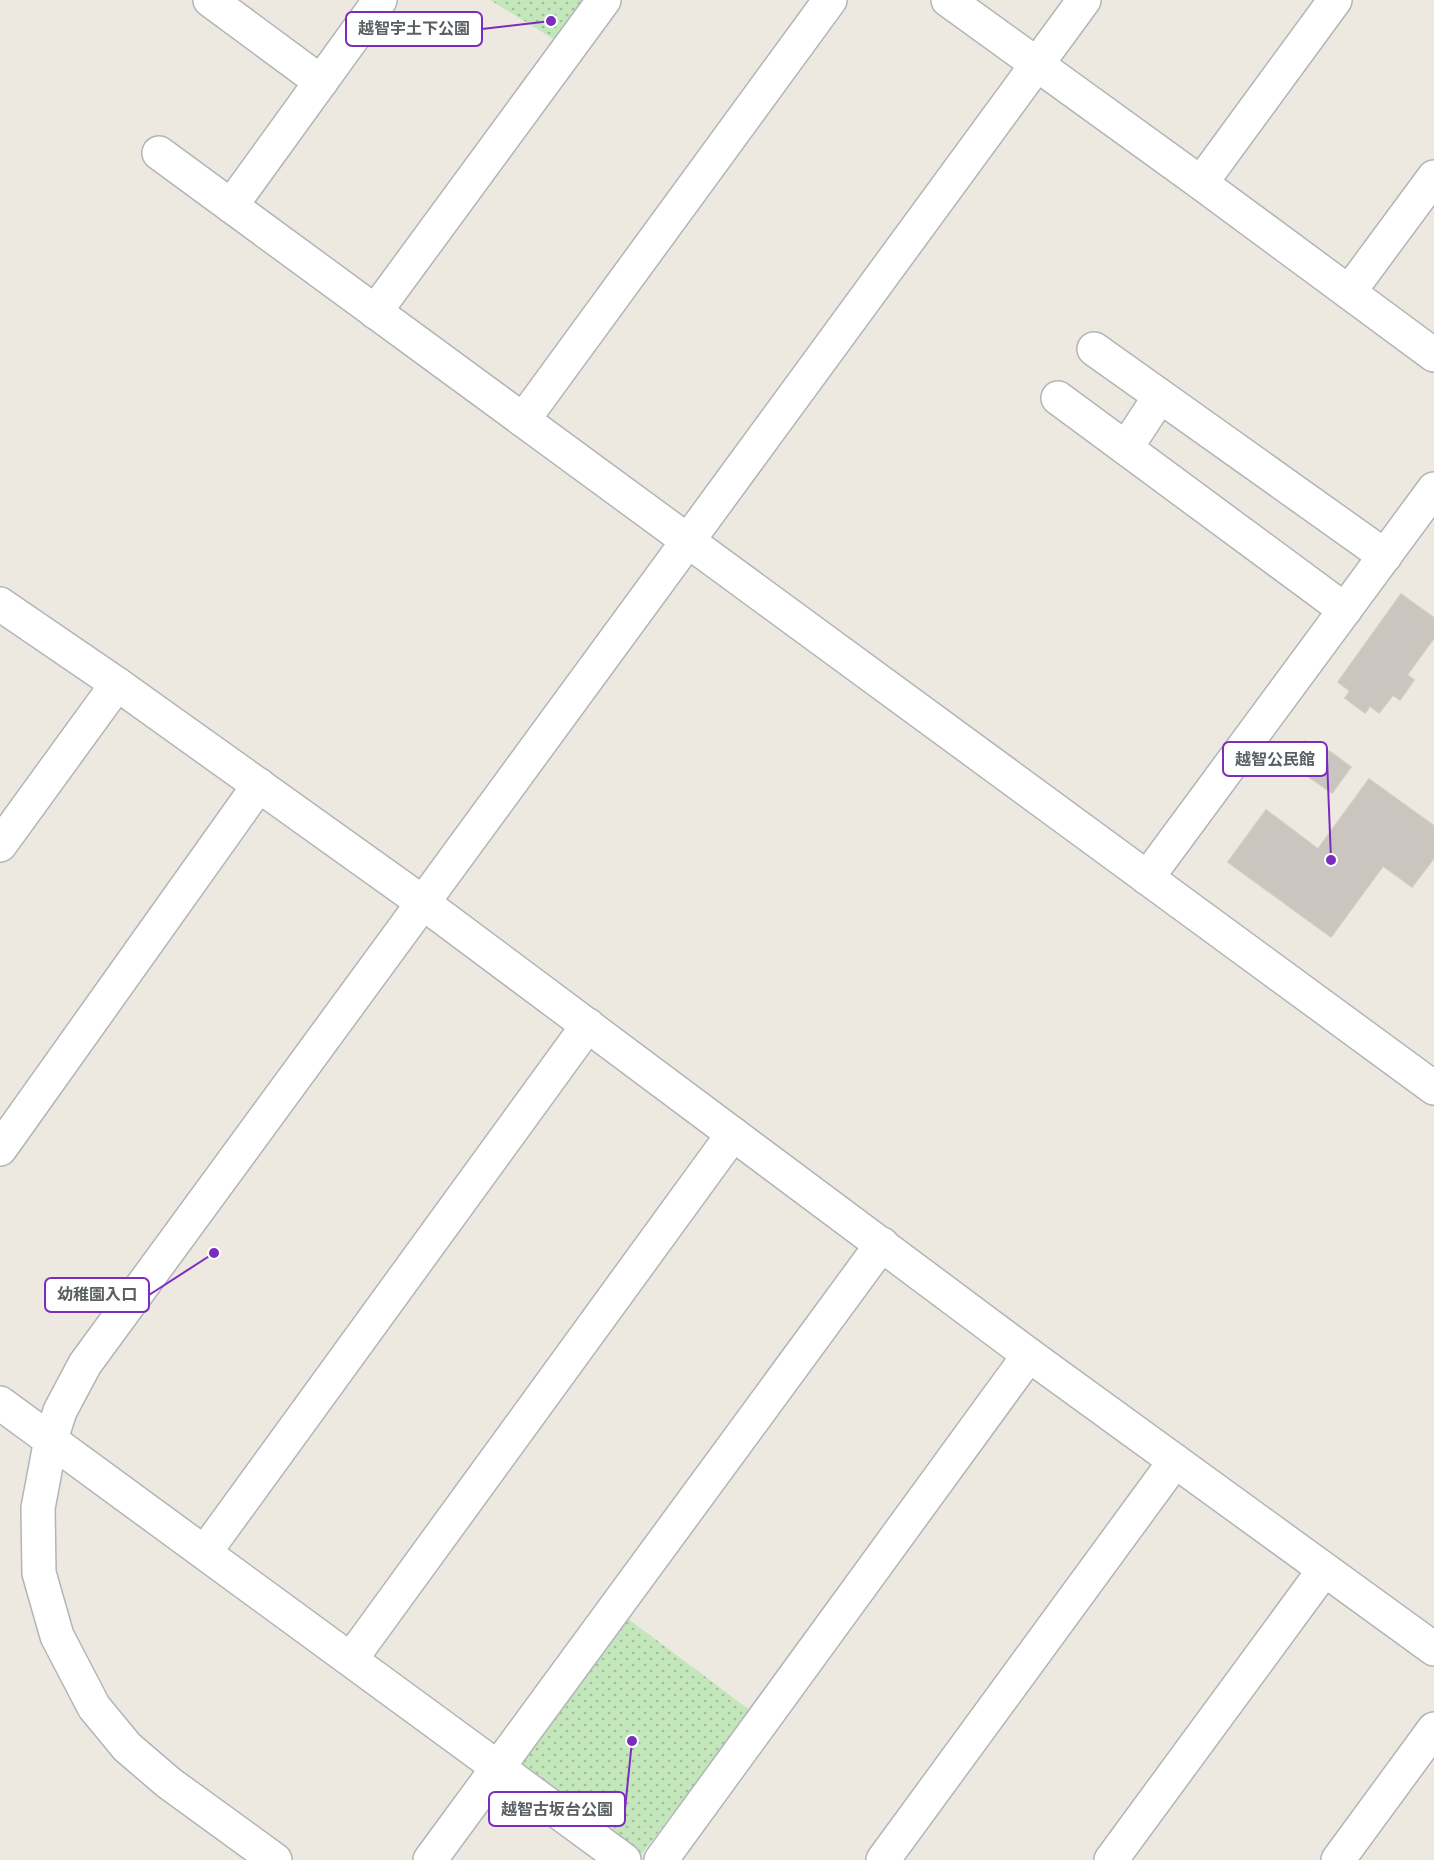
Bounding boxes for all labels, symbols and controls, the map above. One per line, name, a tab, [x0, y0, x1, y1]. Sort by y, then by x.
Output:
callout: 越智宇土下公園	[346, 12, 482, 46]
text: 越智宇土下公園	[358, 16, 470, 40]
callout: 越智公民館	[1223, 742, 1327, 776]
text: 越智公民館	[1235, 747, 1315, 771]
callout: 幼稚園入口	[45, 1278, 149, 1312]
text: 幼稚園入口	[57, 1282, 137, 1306]
callout: 越智古坂台公園	[489, 1792, 625, 1826]
text: 越智古坂台公園	[501, 1797, 613, 1821]

